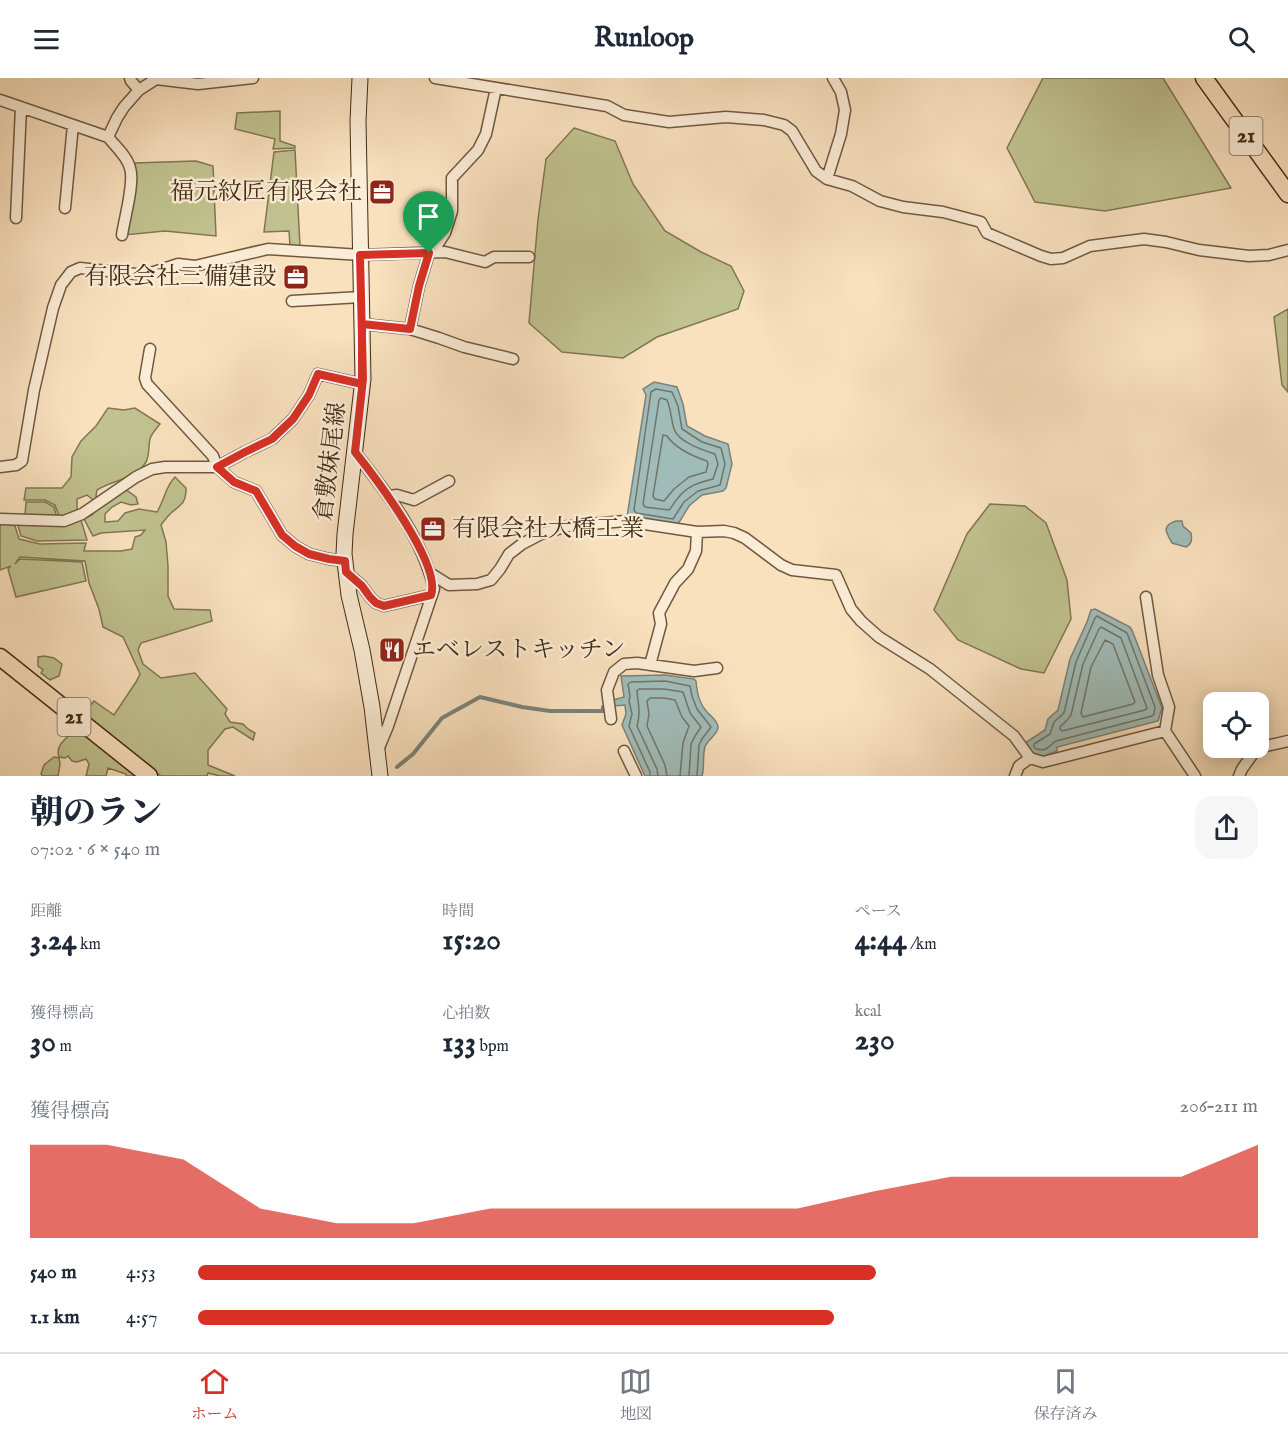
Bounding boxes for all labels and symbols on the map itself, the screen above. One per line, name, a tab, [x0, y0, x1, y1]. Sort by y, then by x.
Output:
road number: 21	[1230, 117, 1262, 155]
place label: 福元紋匠有限会社	[170, 177, 362, 208]
office icon: 福元紋匠有限会社	[367, 177, 397, 207]
pin	[403, 191, 454, 253]
place label: 有限会社三備建設	[84, 262, 276, 293]
office icon: 有限会社三備建設	[281, 262, 311, 292]
street label: 倉敷妹尾線	[308, 401, 354, 523]
office icon: 有限会社大橋工業	[418, 514, 448, 544]
place label: 有限会社大橋工業	[452, 514, 644, 545]
restaurant icon: エベレストキッチン	[377, 635, 407, 665]
place label: エベレストキッチン	[412, 635, 626, 666]
road number: 21	[58, 698, 90, 736]

